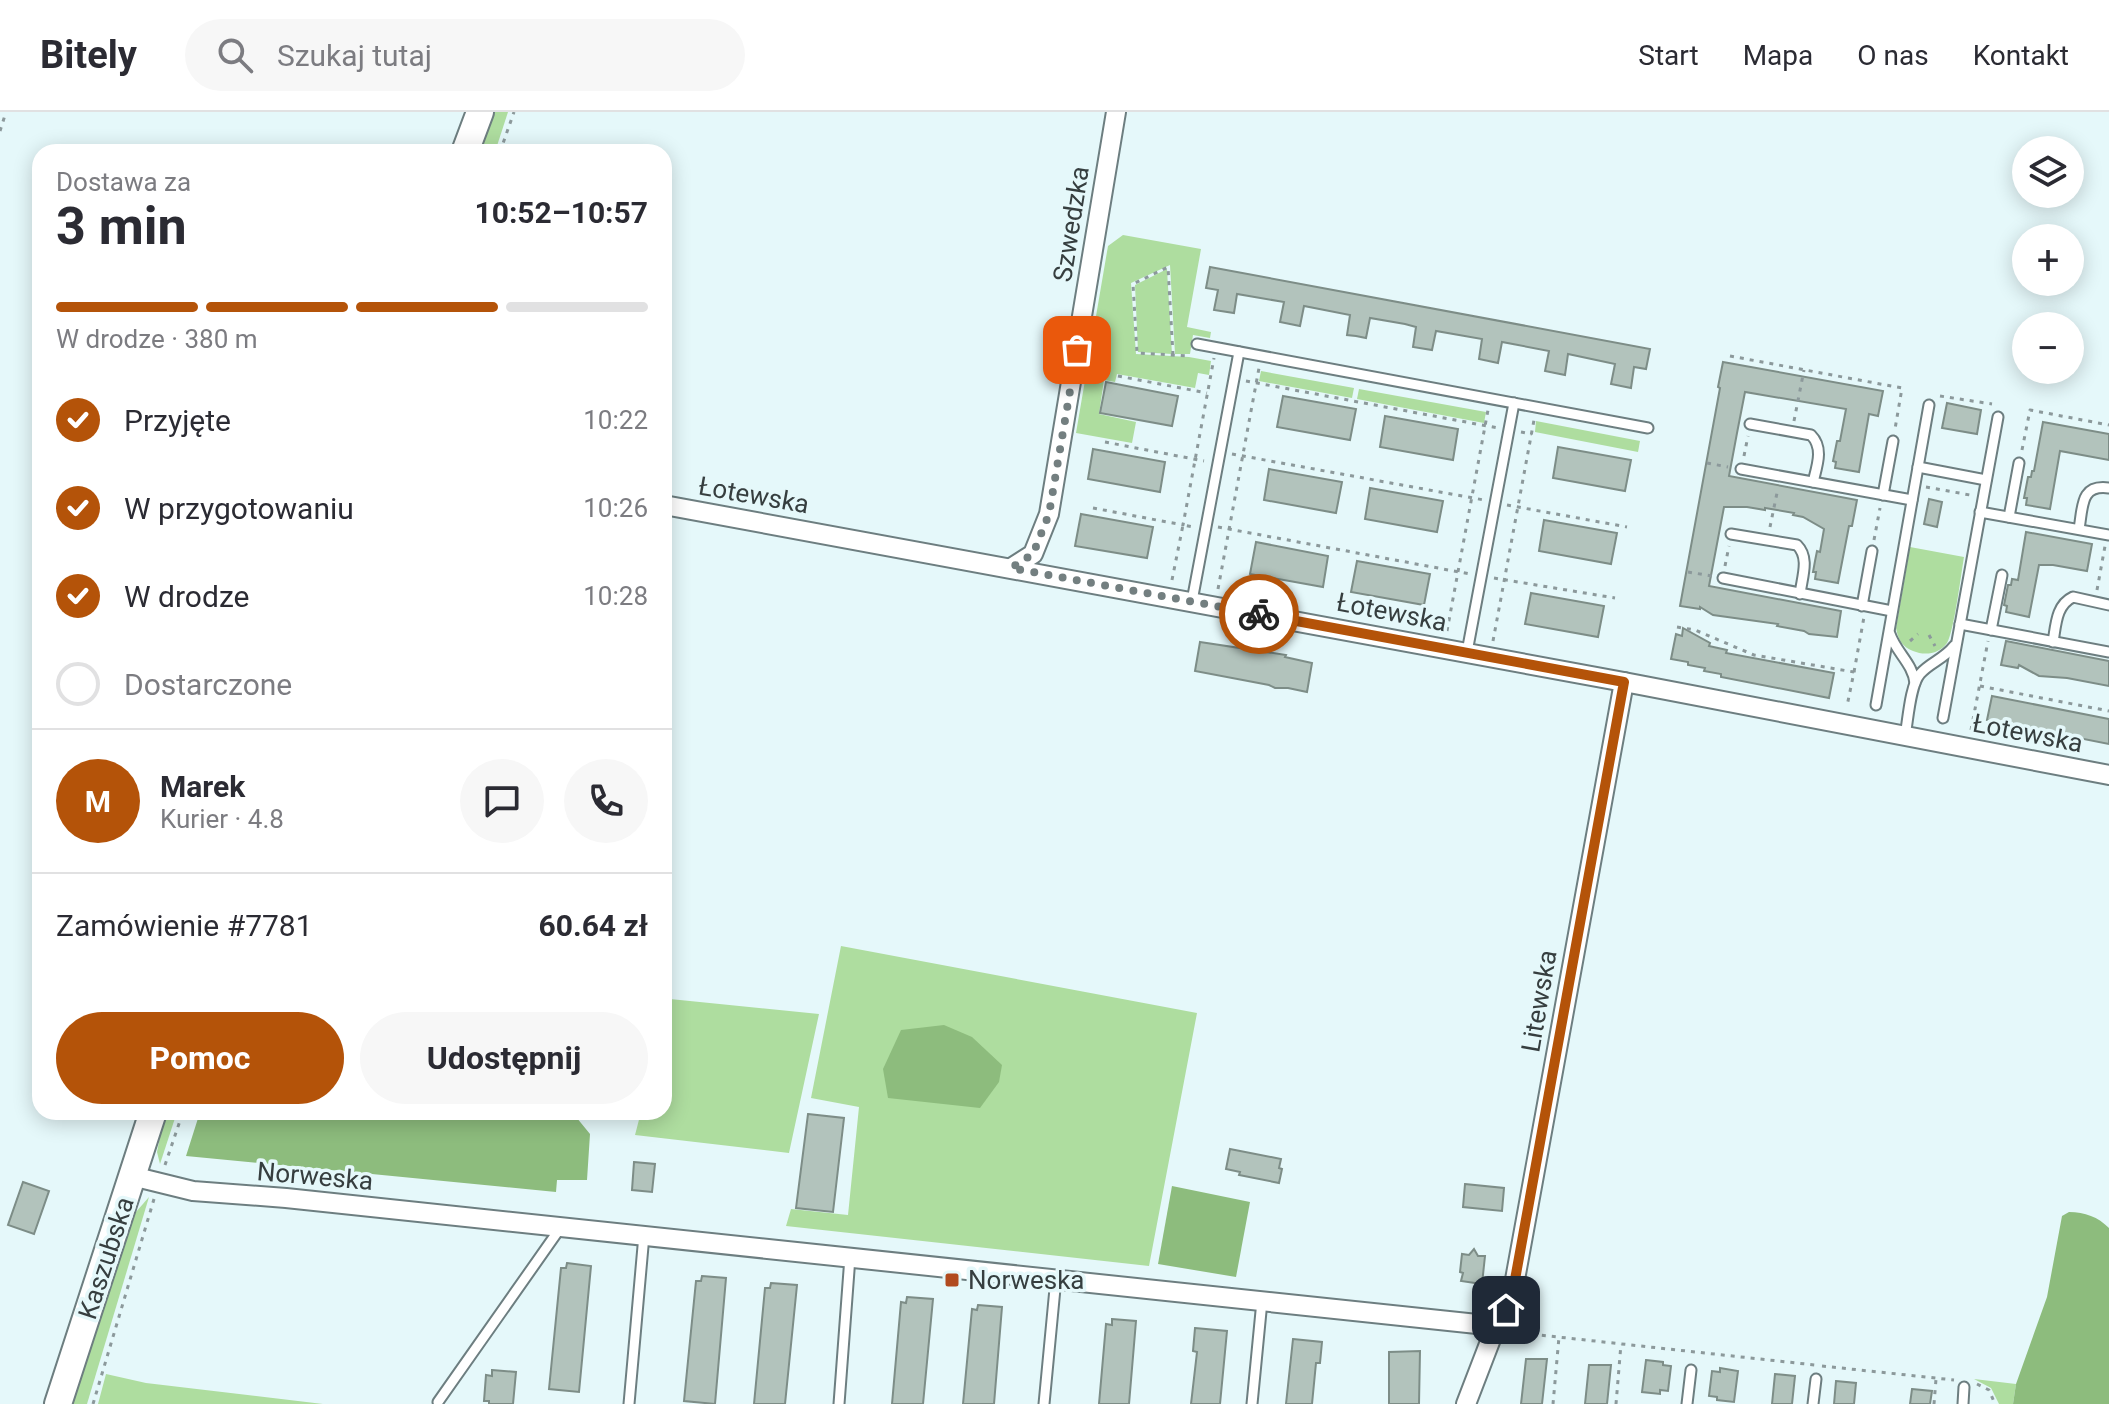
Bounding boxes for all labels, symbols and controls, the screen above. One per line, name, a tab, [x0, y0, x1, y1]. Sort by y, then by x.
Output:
search box	[185, 19, 745, 91]
text: Bitely	[40, 33, 137, 77]
icon: search	[213, 33, 257, 77]
text: Szukaj tutaj	[277, 38, 432, 73]
text: Start	[1638, 39, 1699, 72]
text: Mapa	[1743, 39, 1813, 72]
text: O nas	[1857, 39, 1929, 72]
text: Kontakt	[1973, 39, 2069, 72]
map controls	[2012, 136, 2084, 384]
button: layers	[2012, 136, 2084, 208]
street label: Szwedzka	[1047, 164, 1095, 284]
text: Dostawa za	[56, 167, 191, 197]
text: 10:52–10:57	[474, 195, 648, 230]
text: 3 min	[56, 196, 187, 257]
button: +	[2012, 224, 2084, 296]
button: −	[2012, 312, 2084, 384]
pin	[1043, 316, 1111, 384]
text: W drodze · 380 m	[56, 324, 258, 354]
icon: bag	[1055, 328, 1099, 372]
icon: check	[56, 398, 100, 442]
text: Przyjęte	[124, 403, 231, 438]
text: 10:22	[583, 405, 648, 435]
street label: Łotewska	[697, 471, 811, 519]
icon: check	[56, 486, 100, 530]
text: W przygotowaniu	[124, 491, 354, 526]
text: 10:26	[583, 493, 648, 523]
icon: check	[56, 574, 100, 618]
courier	[1219, 574, 1299, 654]
text: W drodze	[124, 579, 249, 614]
text: 10:28	[583, 581, 648, 611]
street label: Łotewska	[1334, 587, 1450, 637]
icon: bike	[1237, 592, 1281, 636]
text: Dostarczone	[124, 667, 292, 702]
street label: Łotewska	[1970, 708, 2086, 758]
button: chat	[460, 759, 544, 843]
button: phone	[564, 759, 648, 843]
text: Marek	[160, 769, 245, 804]
text: M	[85, 784, 111, 819]
text: Kurier · 4.8	[160, 804, 284, 834]
text: Zamówienie #7781	[56, 908, 313, 943]
text: 60.64 zł	[539, 908, 648, 943]
street label: Litewska	[1515, 948, 1563, 1054]
button: Pomoc	[56, 1012, 344, 1104]
button: Udostępnij	[360, 1012, 648, 1104]
street label: Norweska	[256, 1156, 374, 1196]
street label: Kaszubska	[72, 1193, 140, 1323]
place label: Norweska	[968, 1265, 1084, 1295]
marker: Norweska	[943, 1271, 961, 1289]
pin	[1472, 1276, 1540, 1344]
icon: home	[1484, 1288, 1528, 1332]

